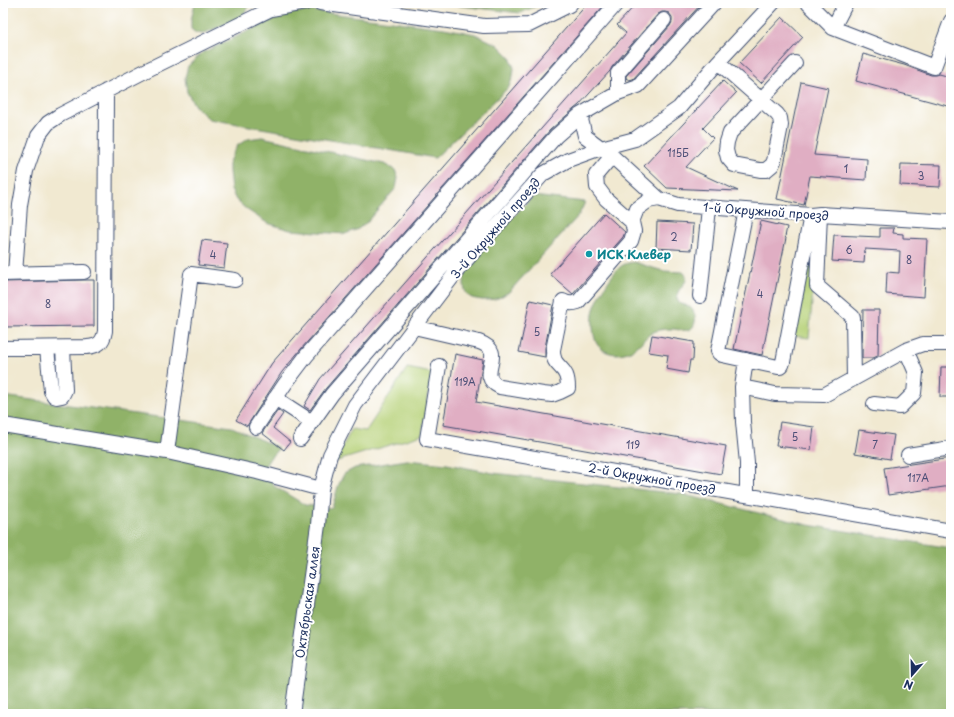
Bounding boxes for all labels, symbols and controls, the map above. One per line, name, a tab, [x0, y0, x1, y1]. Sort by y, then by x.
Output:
house number: 115Б	[667, 145, 689, 160]
house number: 1	[844, 161, 848, 176]
house number: 3	[918, 168, 924, 183]
street label: 3-й Окружной проезд	[446, 174, 544, 282]
street label: 1-й Окружной проезд	[702, 198, 830, 224]
house number: 2	[670, 229, 678, 244]
house number: 6	[845, 242, 853, 257]
place label: ИСК Клевер	[597, 245, 672, 263]
house number: 4	[210, 247, 217, 262]
marker: ИСК Клевер	[584, 249, 594, 259]
house number: 8	[906, 252, 912, 267]
house number: 4	[757, 286, 764, 301]
house number: 8	[45, 296, 51, 311]
house number: 5	[534, 324, 540, 339]
house number: 119А	[454, 374, 476, 389]
house number: 5	[792, 429, 798, 444]
house number: 119	[626, 437, 640, 452]
house number: 7	[872, 437, 878, 452]
street label: 2-й Окружной проезд	[587, 458, 717, 498]
house number: 117А	[907, 470, 929, 485]
street label: Октябрьская аллея	[290, 545, 324, 659]
north arrow	[892, 655, 932, 695]
text: N	[901, 675, 915, 694]

